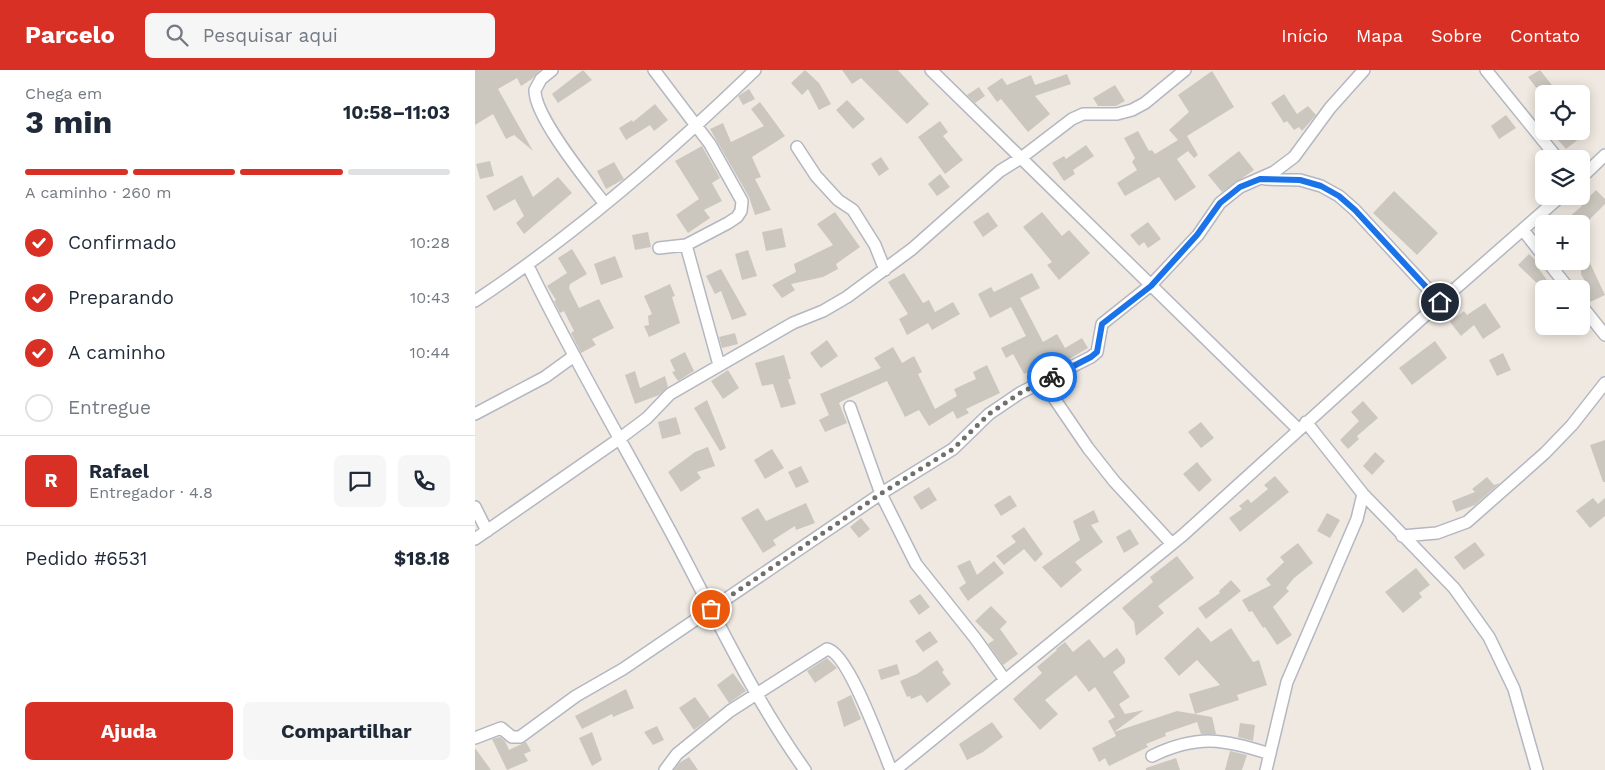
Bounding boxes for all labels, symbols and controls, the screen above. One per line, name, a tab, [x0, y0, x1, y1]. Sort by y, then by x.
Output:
search box	[145, 13, 495, 58]
text: Parcelo	[25, 21, 115, 49]
icon: search	[163, 21, 191, 49]
text: Pesquisar aqui	[203, 24, 338, 47]
text: Início	[1281, 25, 1328, 46]
text: Mapa	[1356, 25, 1403, 46]
text: Sobre	[1431, 25, 1482, 46]
text: Contato	[1510, 25, 1580, 46]
text: Chega em	[25, 84, 102, 103]
map controls	[1535, 85, 1590, 335]
button: locate	[1535, 85, 1590, 140]
text: 10:58–11:03	[343, 101, 450, 124]
text: 3 min	[25, 103, 112, 141]
button: layers	[1535, 150, 1590, 205]
text: A caminho · 260 m	[25, 183, 172, 202]
button: +	[1535, 215, 1590, 270]
icon: check	[25, 229, 53, 257]
text: Confirmado	[68, 231, 177, 254]
text: 10:28	[410, 233, 450, 252]
button: −	[1535, 280, 1590, 335]
pin	[1419, 281, 1461, 323]
icon: check	[25, 284, 53, 312]
text: Preparando	[68, 286, 174, 309]
text: 10:43	[410, 288, 450, 307]
icon: home	[1426, 288, 1454, 316]
icon: check	[25, 339, 53, 367]
text: A caminho	[68, 341, 166, 364]
text: 10:44	[410, 343, 450, 362]
courier	[1027, 352, 1077, 402]
icon: bike	[1038, 363, 1066, 391]
text: Entregue	[68, 396, 151, 419]
button: chat	[334, 455, 386, 507]
button: phone	[398, 455, 450, 507]
text: Rafael	[89, 460, 149, 483]
text: R	[44, 469, 58, 492]
text: Entregador · 4.8	[89, 483, 213, 502]
text: Pedido #6531	[25, 547, 147, 570]
text: $18.18	[394, 547, 450, 570]
pin	[690, 588, 732, 630]
icon: bag	[697, 595, 725, 623]
button: Ajuda	[25, 702, 233, 760]
button: Compartilhar	[243, 702, 450, 760]

